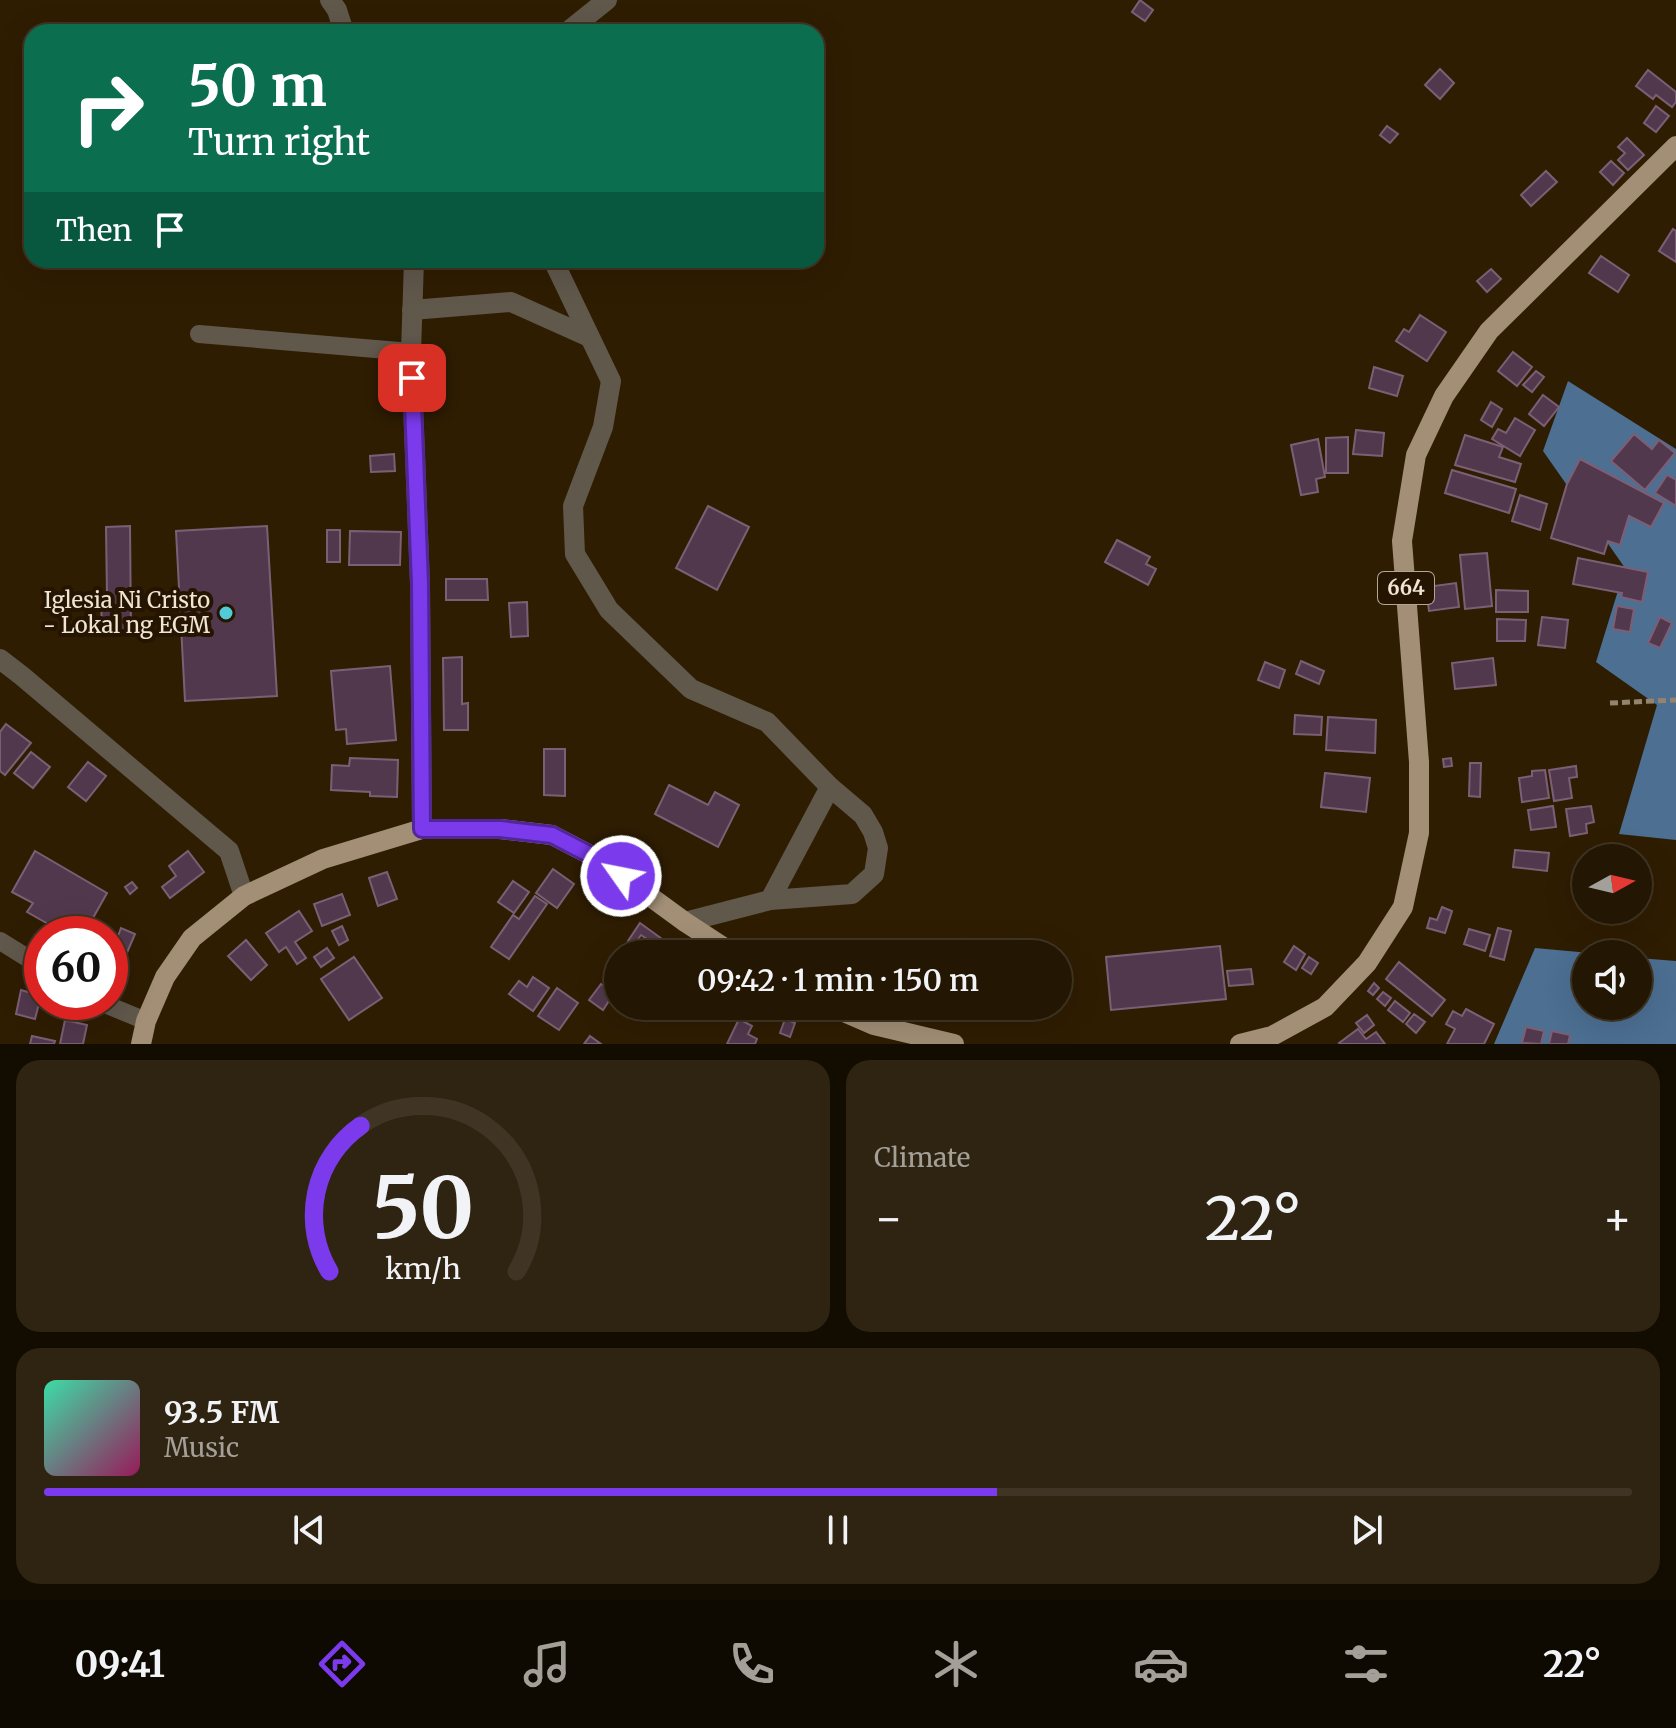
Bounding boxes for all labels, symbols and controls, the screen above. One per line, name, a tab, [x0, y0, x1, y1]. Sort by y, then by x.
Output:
text: 50 m	[188, 51, 327, 121]
icon: right	[56, 56, 160, 160]
text: Turn right	[188, 120, 370, 165]
icon: arrive	[148, 208, 192, 252]
text: Then	[56, 211, 132, 249]
pin	[378, 344, 446, 412]
icon: arrive	[390, 356, 434, 400]
road number: 664	[1378, 572, 1434, 604]
place label: Iglesia Ni Cristo - Lokal ng EGM	[43, 586, 210, 639]
marker: Iglesia Ni Cristo - Lokal ng EGM	[217, 604, 235, 622]
position arrow	[579, 834, 663, 918]
north arrow	[1572, 844, 1652, 924]
map controls	[1572, 844, 1652, 1020]
speed limit sign: 60	[24, 916, 128, 1020]
button: sound	[1572, 940, 1652, 1020]
text: 09:42 · 1 min · 150 m	[697, 961, 979, 999]
text: Climate	[874, 1141, 970, 1174]
text: 50	[372, 1156, 474, 1261]
text: 22°	[1205, 1181, 1301, 1256]
text: −	[874, 1191, 903, 1246]
text: +	[1603, 1191, 1632, 1246]
text: km/h	[385, 1251, 461, 1287]
text: 93.5 FM	[164, 1393, 279, 1431]
text: Music	[164, 1431, 239, 1464]
icon: previous	[287, 1508, 331, 1552]
icon: pause	[816, 1508, 860, 1552]
icon: next	[1345, 1508, 1389, 1552]
icon: directions	[314, 1636, 370, 1692]
icon: music	[519, 1636, 575, 1692]
icon: phone	[724, 1636, 780, 1692]
icon: climate	[928, 1636, 984, 1692]
icon: car	[1133, 1636, 1189, 1692]
icon: filters	[1338, 1636, 1394, 1692]
text: 09:41	[74, 1642, 165, 1687]
text: 22°	[1543, 1642, 1601, 1687]

